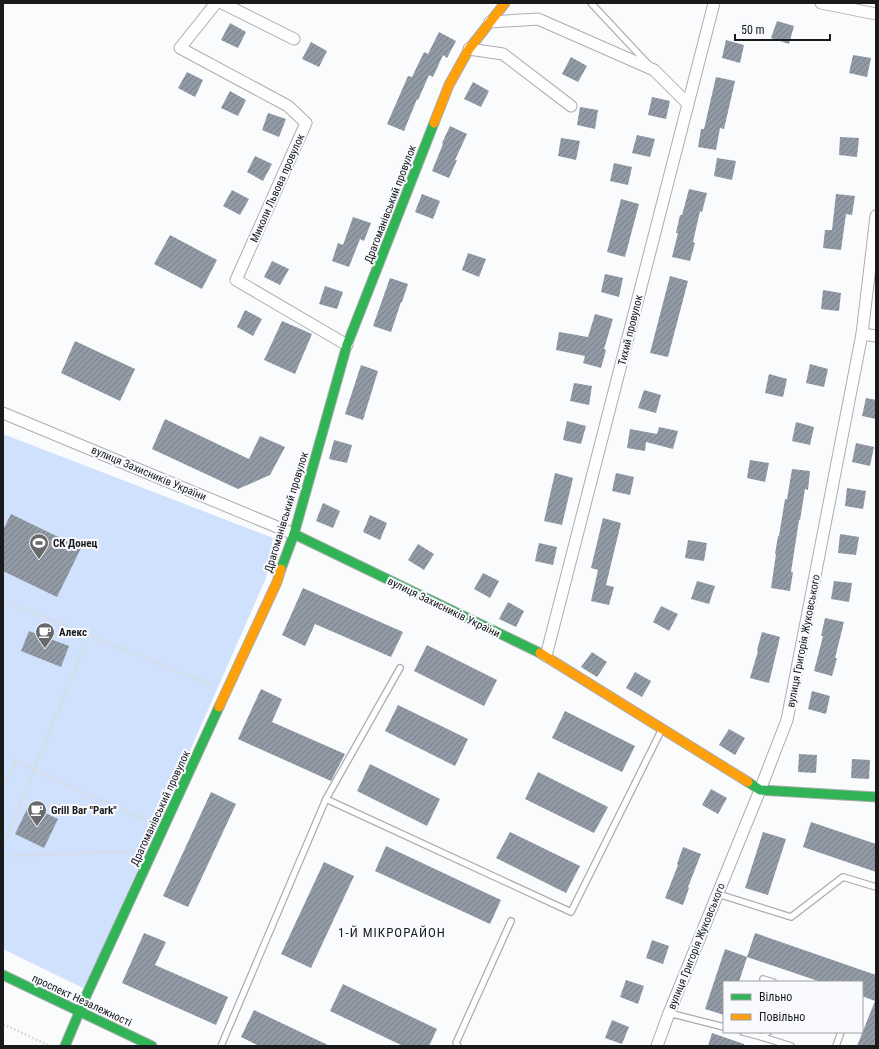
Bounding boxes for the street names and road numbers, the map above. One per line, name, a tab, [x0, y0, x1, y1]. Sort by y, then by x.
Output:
street label: Миколи Львова провулок	[248, 131, 308, 245]
street label: Драгоманівський провулок	[362, 143, 419, 265]
street label: Тихий провулок	[615, 293, 646, 367]
street label: вулиця Захисників України	[89, 443, 208, 504]
street label: Драгоманівський провулок	[262, 449, 311, 574]
street label: вулиця Григорія Жуковського	[784, 573, 823, 709]
street label: вулиця Захисників України	[385, 575, 502, 640]
street label: Драгоманівський провулок	[128, 748, 193, 868]
street label: вулиця Григорія Жуковського	[665, 881, 728, 1011]
street label: проспект Незалежності	[30, 972, 134, 1029]

